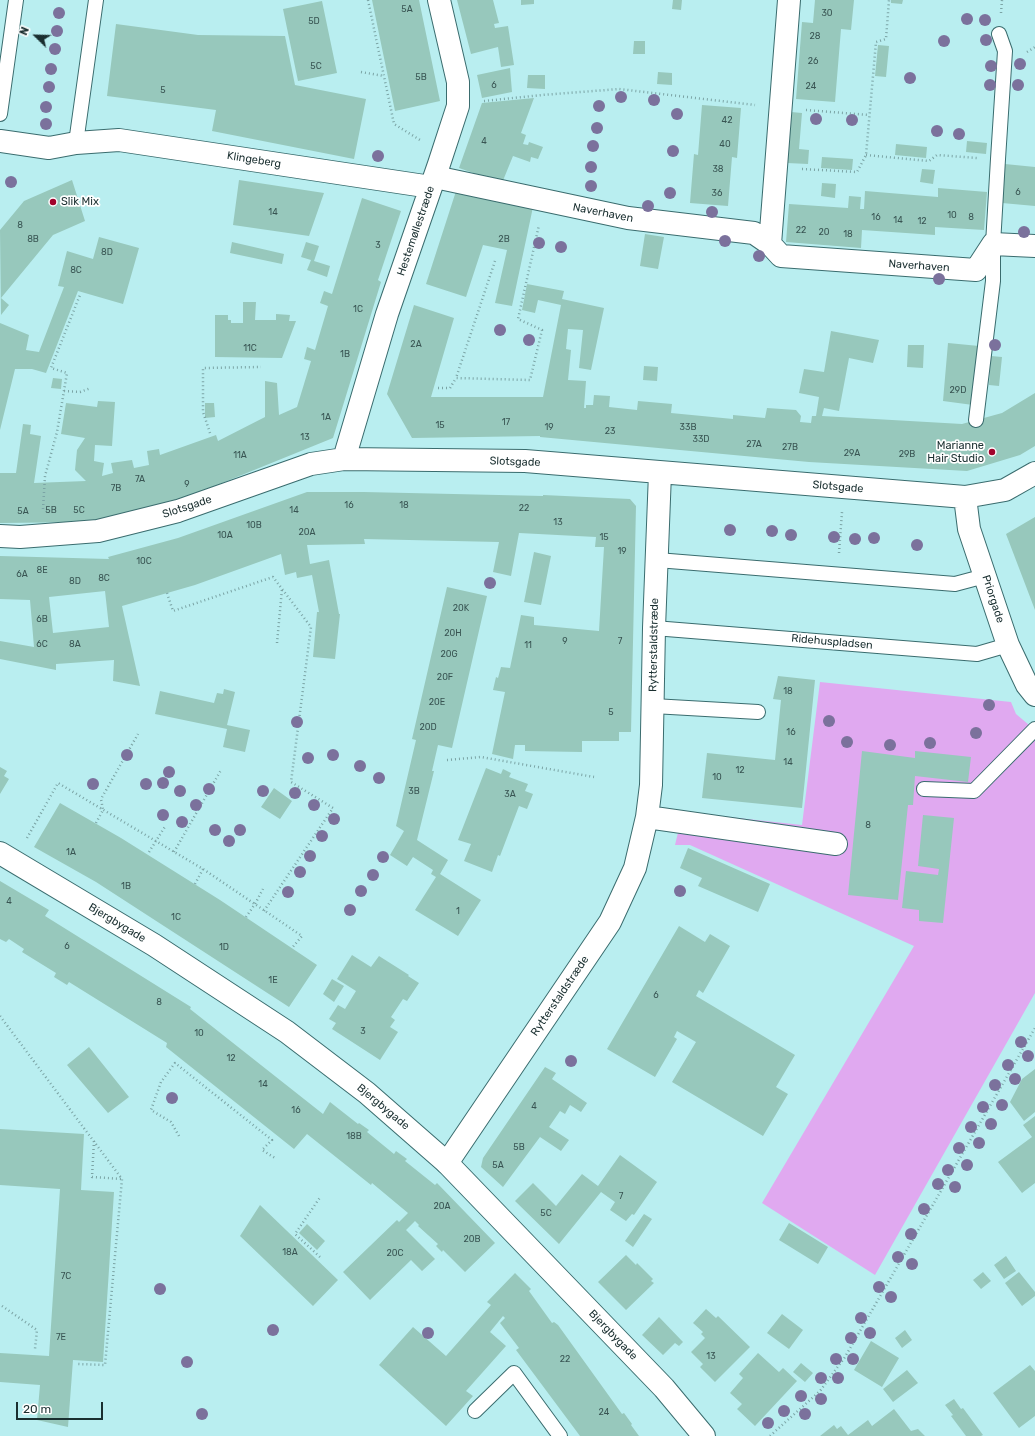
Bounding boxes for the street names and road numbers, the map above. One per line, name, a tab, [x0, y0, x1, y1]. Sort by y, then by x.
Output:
street label: Klingeberg	[226, 149, 282, 171]
street label: Hestemøllestræde	[394, 184, 438, 278]
street label: Naverhaven	[572, 201, 634, 225]
street label: Naverhaven	[888, 257, 950, 275]
street label: Slotsgade	[489, 455, 541, 469]
street label: Slotsgade	[812, 478, 864, 496]
street label: Slotsgade	[161, 493, 213, 521]
street label: Priorgade	[979, 573, 1007, 625]
street label: Rytterstaldstræde	[647, 598, 661, 692]
street label: Ridehuspladsen	[791, 632, 873, 652]
street label: Bjergbygade	[86, 901, 148, 945]
street label: Rytterstaldstræde	[528, 953, 592, 1039]
street label: Bjergbygade	[354, 1081, 412, 1133]
street label: Bjergbygade	[586, 1307, 640, 1363]

